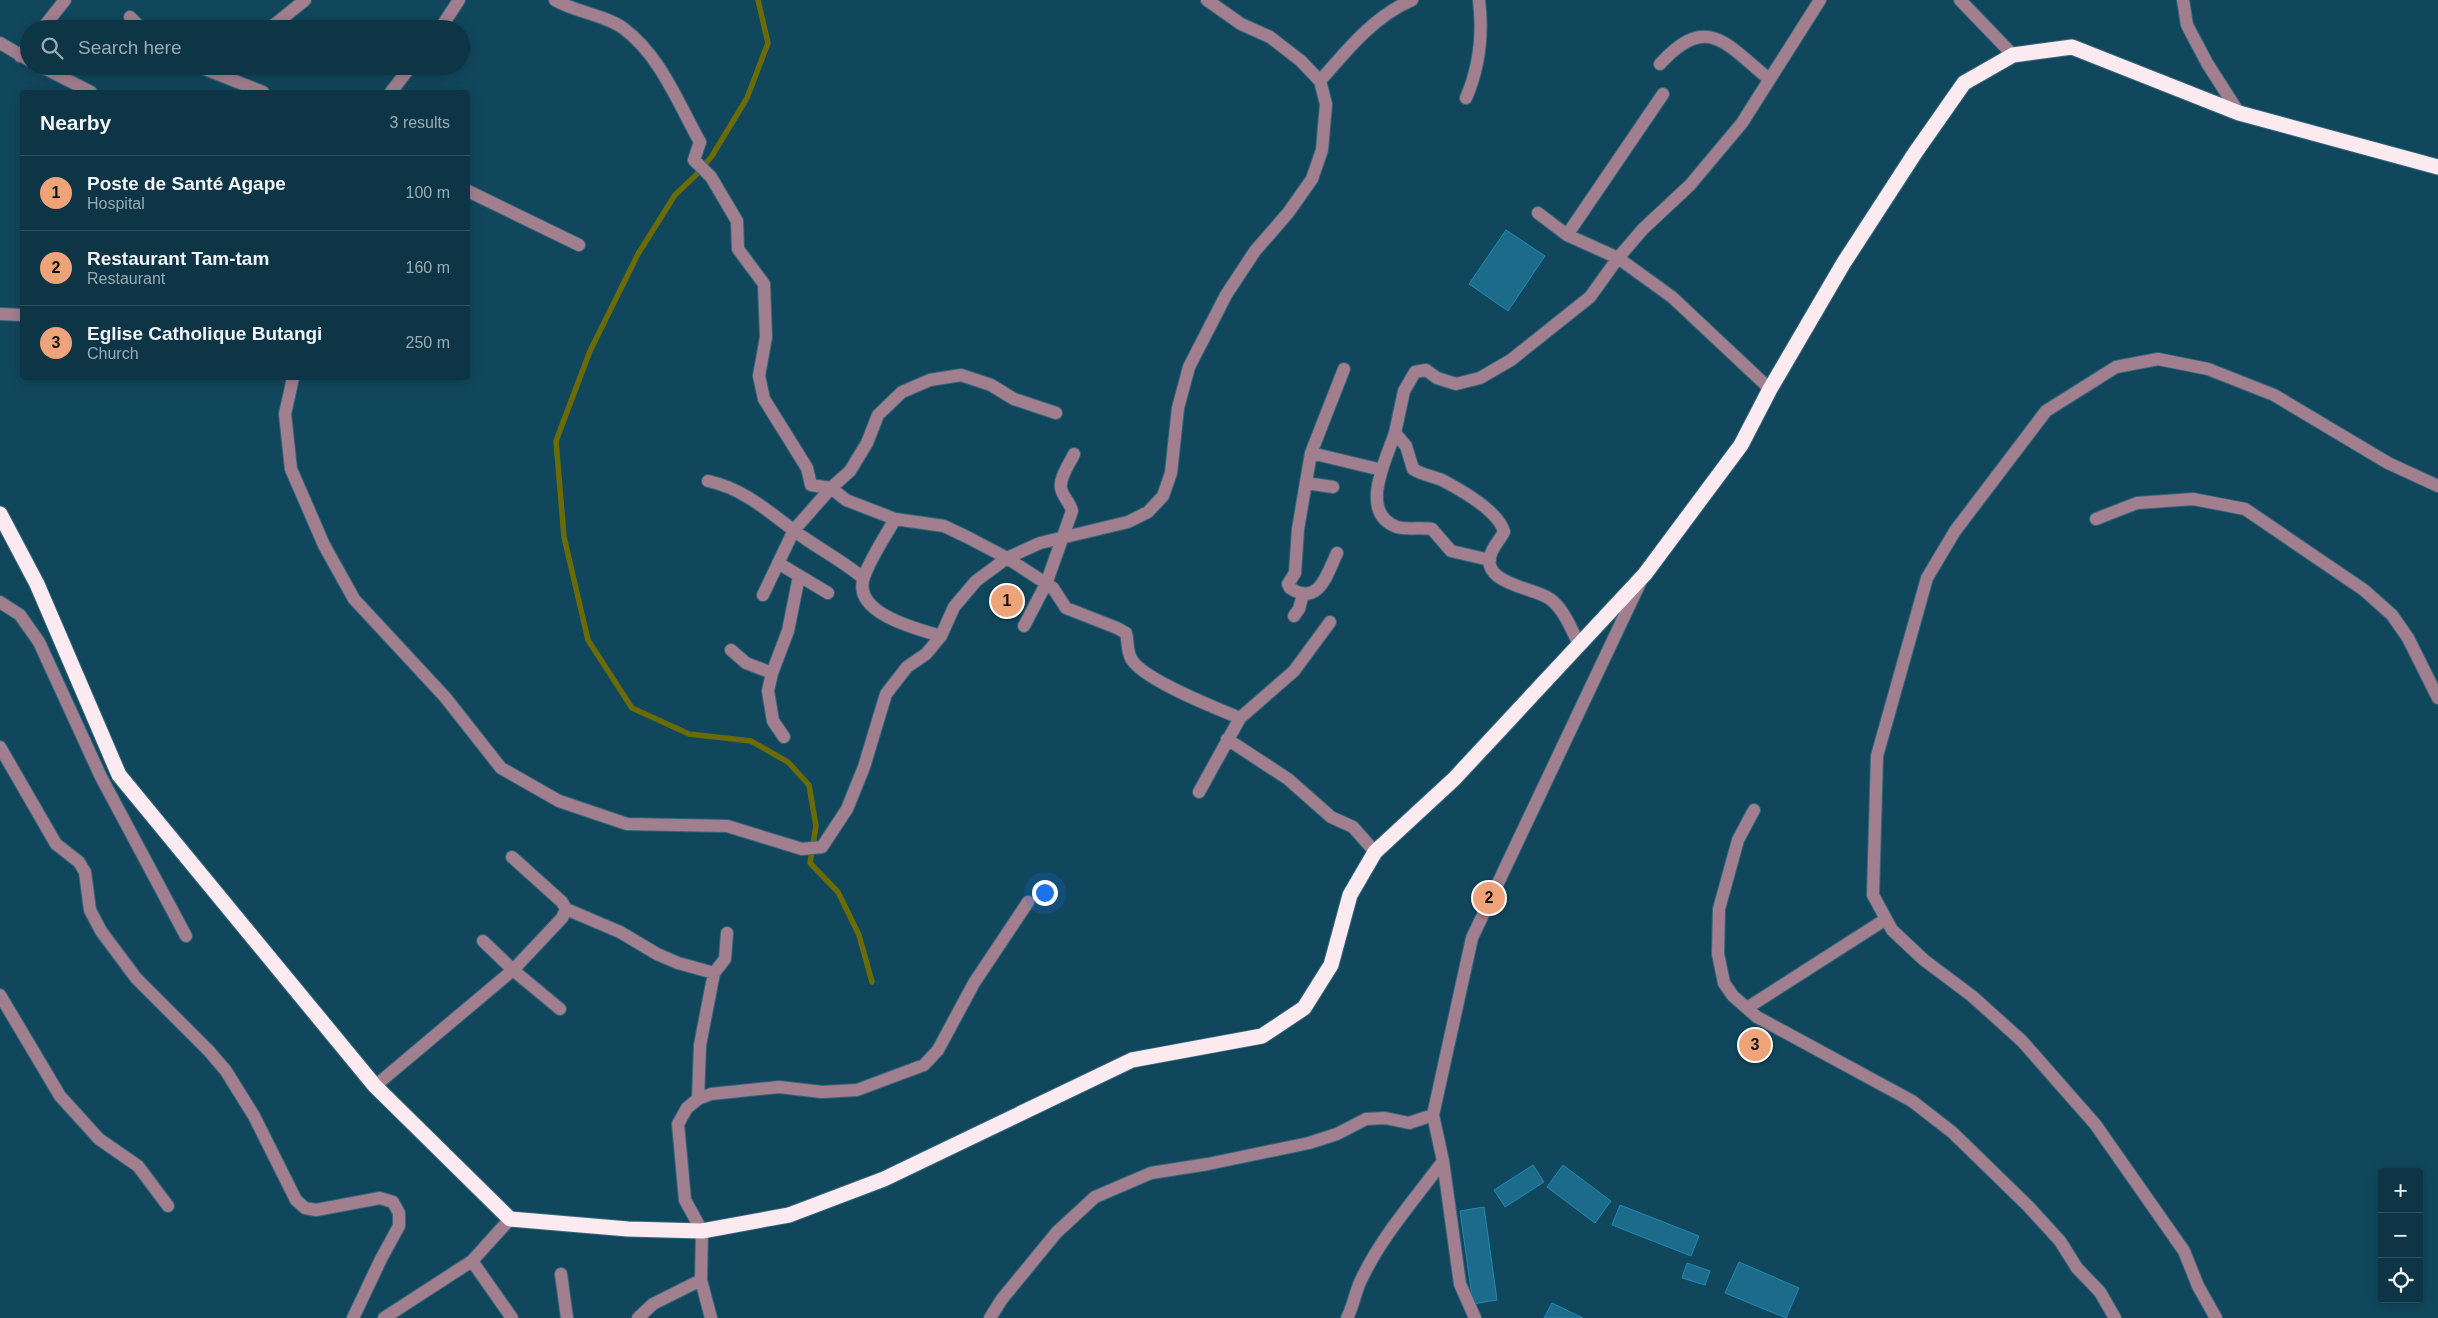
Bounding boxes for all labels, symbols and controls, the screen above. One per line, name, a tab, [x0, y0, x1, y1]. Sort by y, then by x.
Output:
search box	[20, 20, 470, 75]
icon: search	[38, 34, 66, 62]
text: Search here	[78, 37, 182, 58]
text: Nearby	[40, 111, 111, 134]
text: 3 results	[390, 114, 450, 131]
text: Poste de Santé Agape	[87, 173, 286, 194]
text: 1	[52, 184, 60, 201]
text: 100 m	[406, 184, 450, 201]
text: Hospital	[87, 195, 145, 212]
text: Restaurant Tam-tam	[87, 248, 269, 269]
text: 2	[52, 259, 60, 276]
text: 160 m	[406, 259, 450, 276]
text: Restaurant	[87, 270, 165, 287]
text: Eglise Catholique Butangi	[87, 323, 322, 344]
text: 3	[52, 334, 60, 351]
text: 250 m	[406, 334, 450, 351]
text: Church	[87, 345, 139, 362]
pin: 1	[991, 582, 1023, 620]
pin: 2	[1473, 879, 1505, 917]
your location	[1032, 880, 1058, 906]
pin: 3	[1739, 1026, 1771, 1064]
map controls	[2378, 1168, 2423, 1303]
button: +	[2378, 1168, 2423, 1213]
button: −	[2378, 1213, 2423, 1258]
button: locate	[2378, 1258, 2423, 1303]

